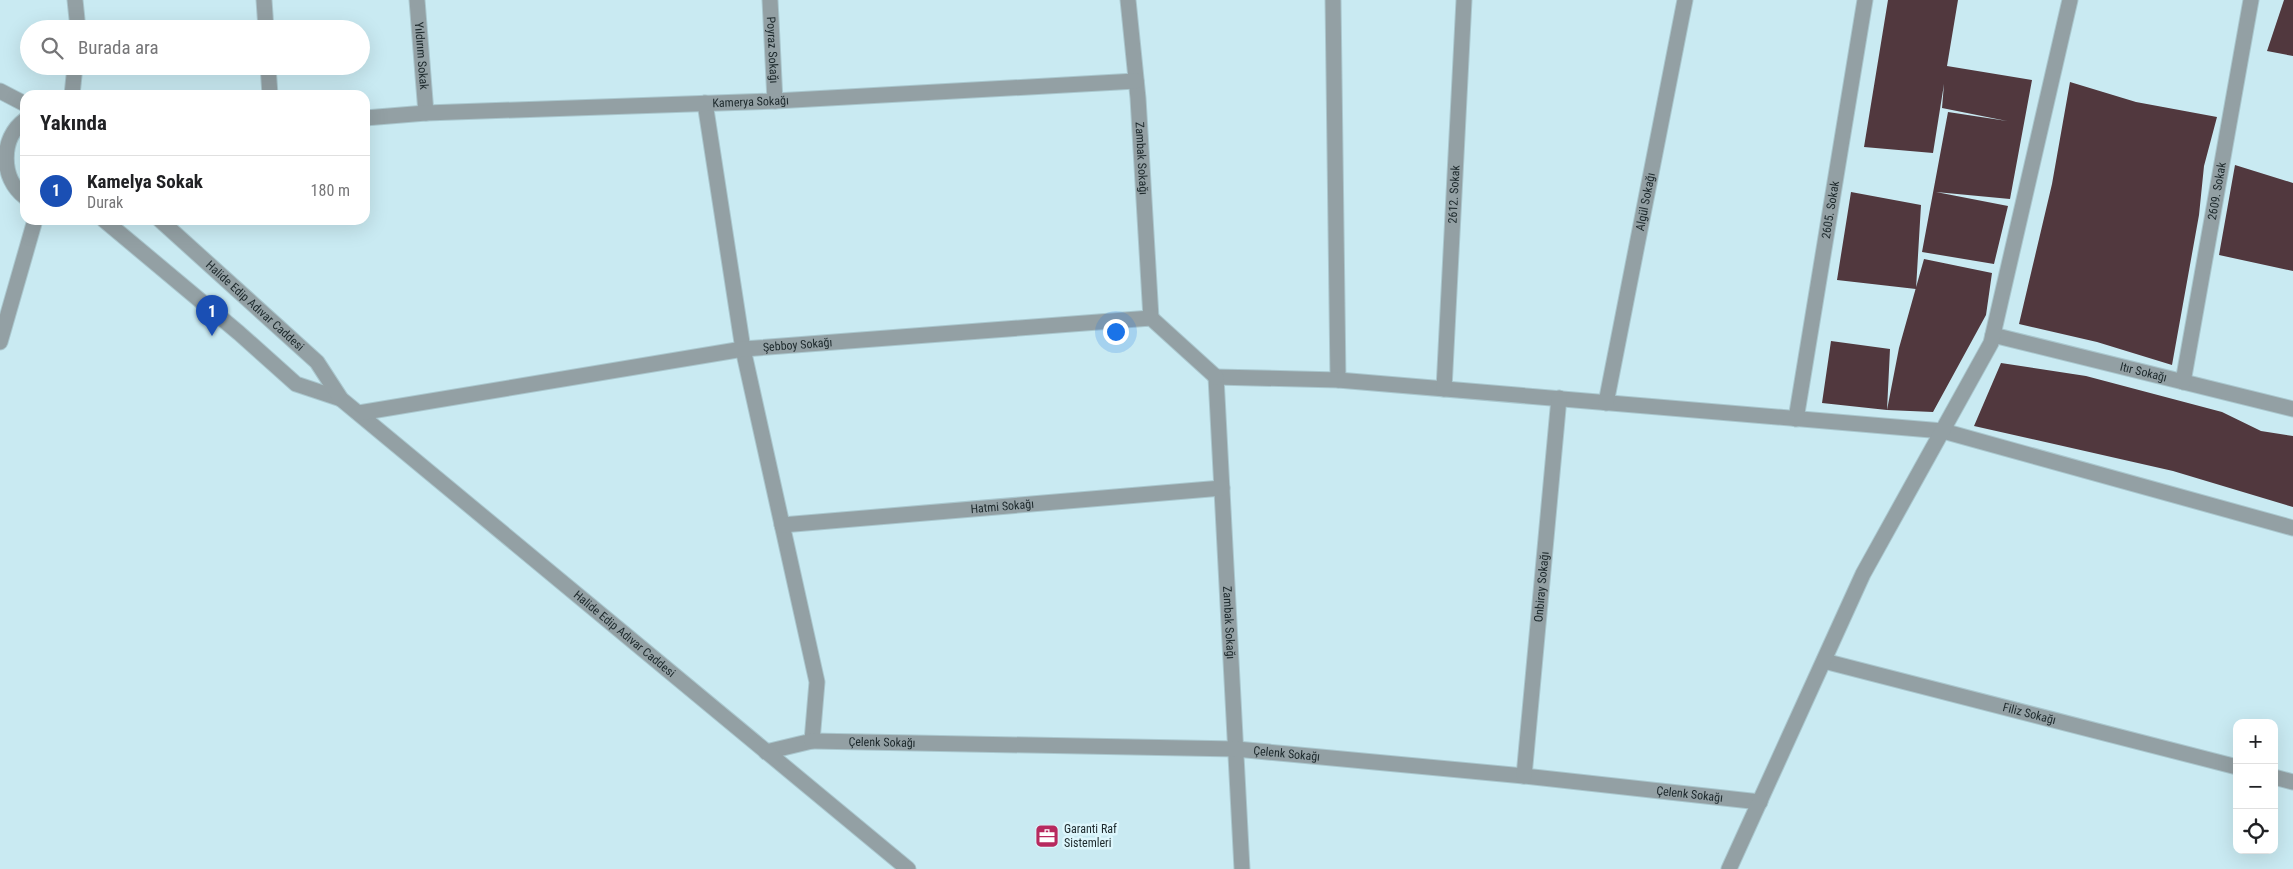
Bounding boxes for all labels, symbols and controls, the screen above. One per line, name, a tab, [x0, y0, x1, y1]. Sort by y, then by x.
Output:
street label: Poyraz Sokağı	[764, 16, 781, 84]
search box	[20, 20, 370, 75]
street label: Yıldırım Sokak	[412, 21, 431, 91]
icon: search	[38, 34, 66, 62]
text: Burada ara	[78, 36, 159, 59]
street label: Kamerya Sokağı	[712, 93, 789, 110]
text: Yakında	[40, 111, 107, 135]
street label: Zambak Sokağı	[1132, 121, 1151, 195]
street label: 2609. Sokak	[2205, 160, 2229, 221]
street label: 2612. Sokak	[1446, 164, 1463, 224]
text: Kamelya Sokak	[87, 170, 203, 193]
street label: Algül Sokağı	[1633, 171, 1658, 232]
street label: 2605. Sokak	[1819, 179, 1842, 240]
text: 1	[52, 181, 60, 200]
text: 180 m	[311, 181, 350, 200]
text: Durak	[87, 193, 123, 212]
street label: Halide Edip Adıvar Caddesi	[203, 258, 307, 354]
pin: 1	[196, 295, 228, 336]
your location	[1103, 319, 1129, 345]
street label: Şebboy Sokağı	[762, 335, 833, 354]
street label: Itır Sokağı	[2119, 360, 2168, 385]
street label: Hatmi Sokağı	[970, 497, 1034, 516]
street label: Onbiray Sokağı	[1531, 551, 1552, 623]
street label: Zambak Sokağı	[1220, 586, 1238, 660]
street label: Halide Edip Adıvar Caddesi	[571, 588, 678, 680]
street label: Filiz Sokağı	[2001, 700, 2057, 727]
map controls	[2233, 719, 2278, 854]
button: +	[2233, 719, 2278, 764]
street label: Çelenk Sokağı	[848, 735, 916, 750]
street label: Çelenk Sokağı	[1253, 744, 1321, 764]
button: −	[2233, 764, 2278, 809]
street label: Çelenk Sokağı	[1656, 784, 1724, 805]
button: locate	[2233, 809, 2278, 854]
place label: Garanti Raf Sistemleri	[1064, 822, 1117, 850]
office icon: Garanti Raf Sistemleri	[1034, 823, 1060, 849]

